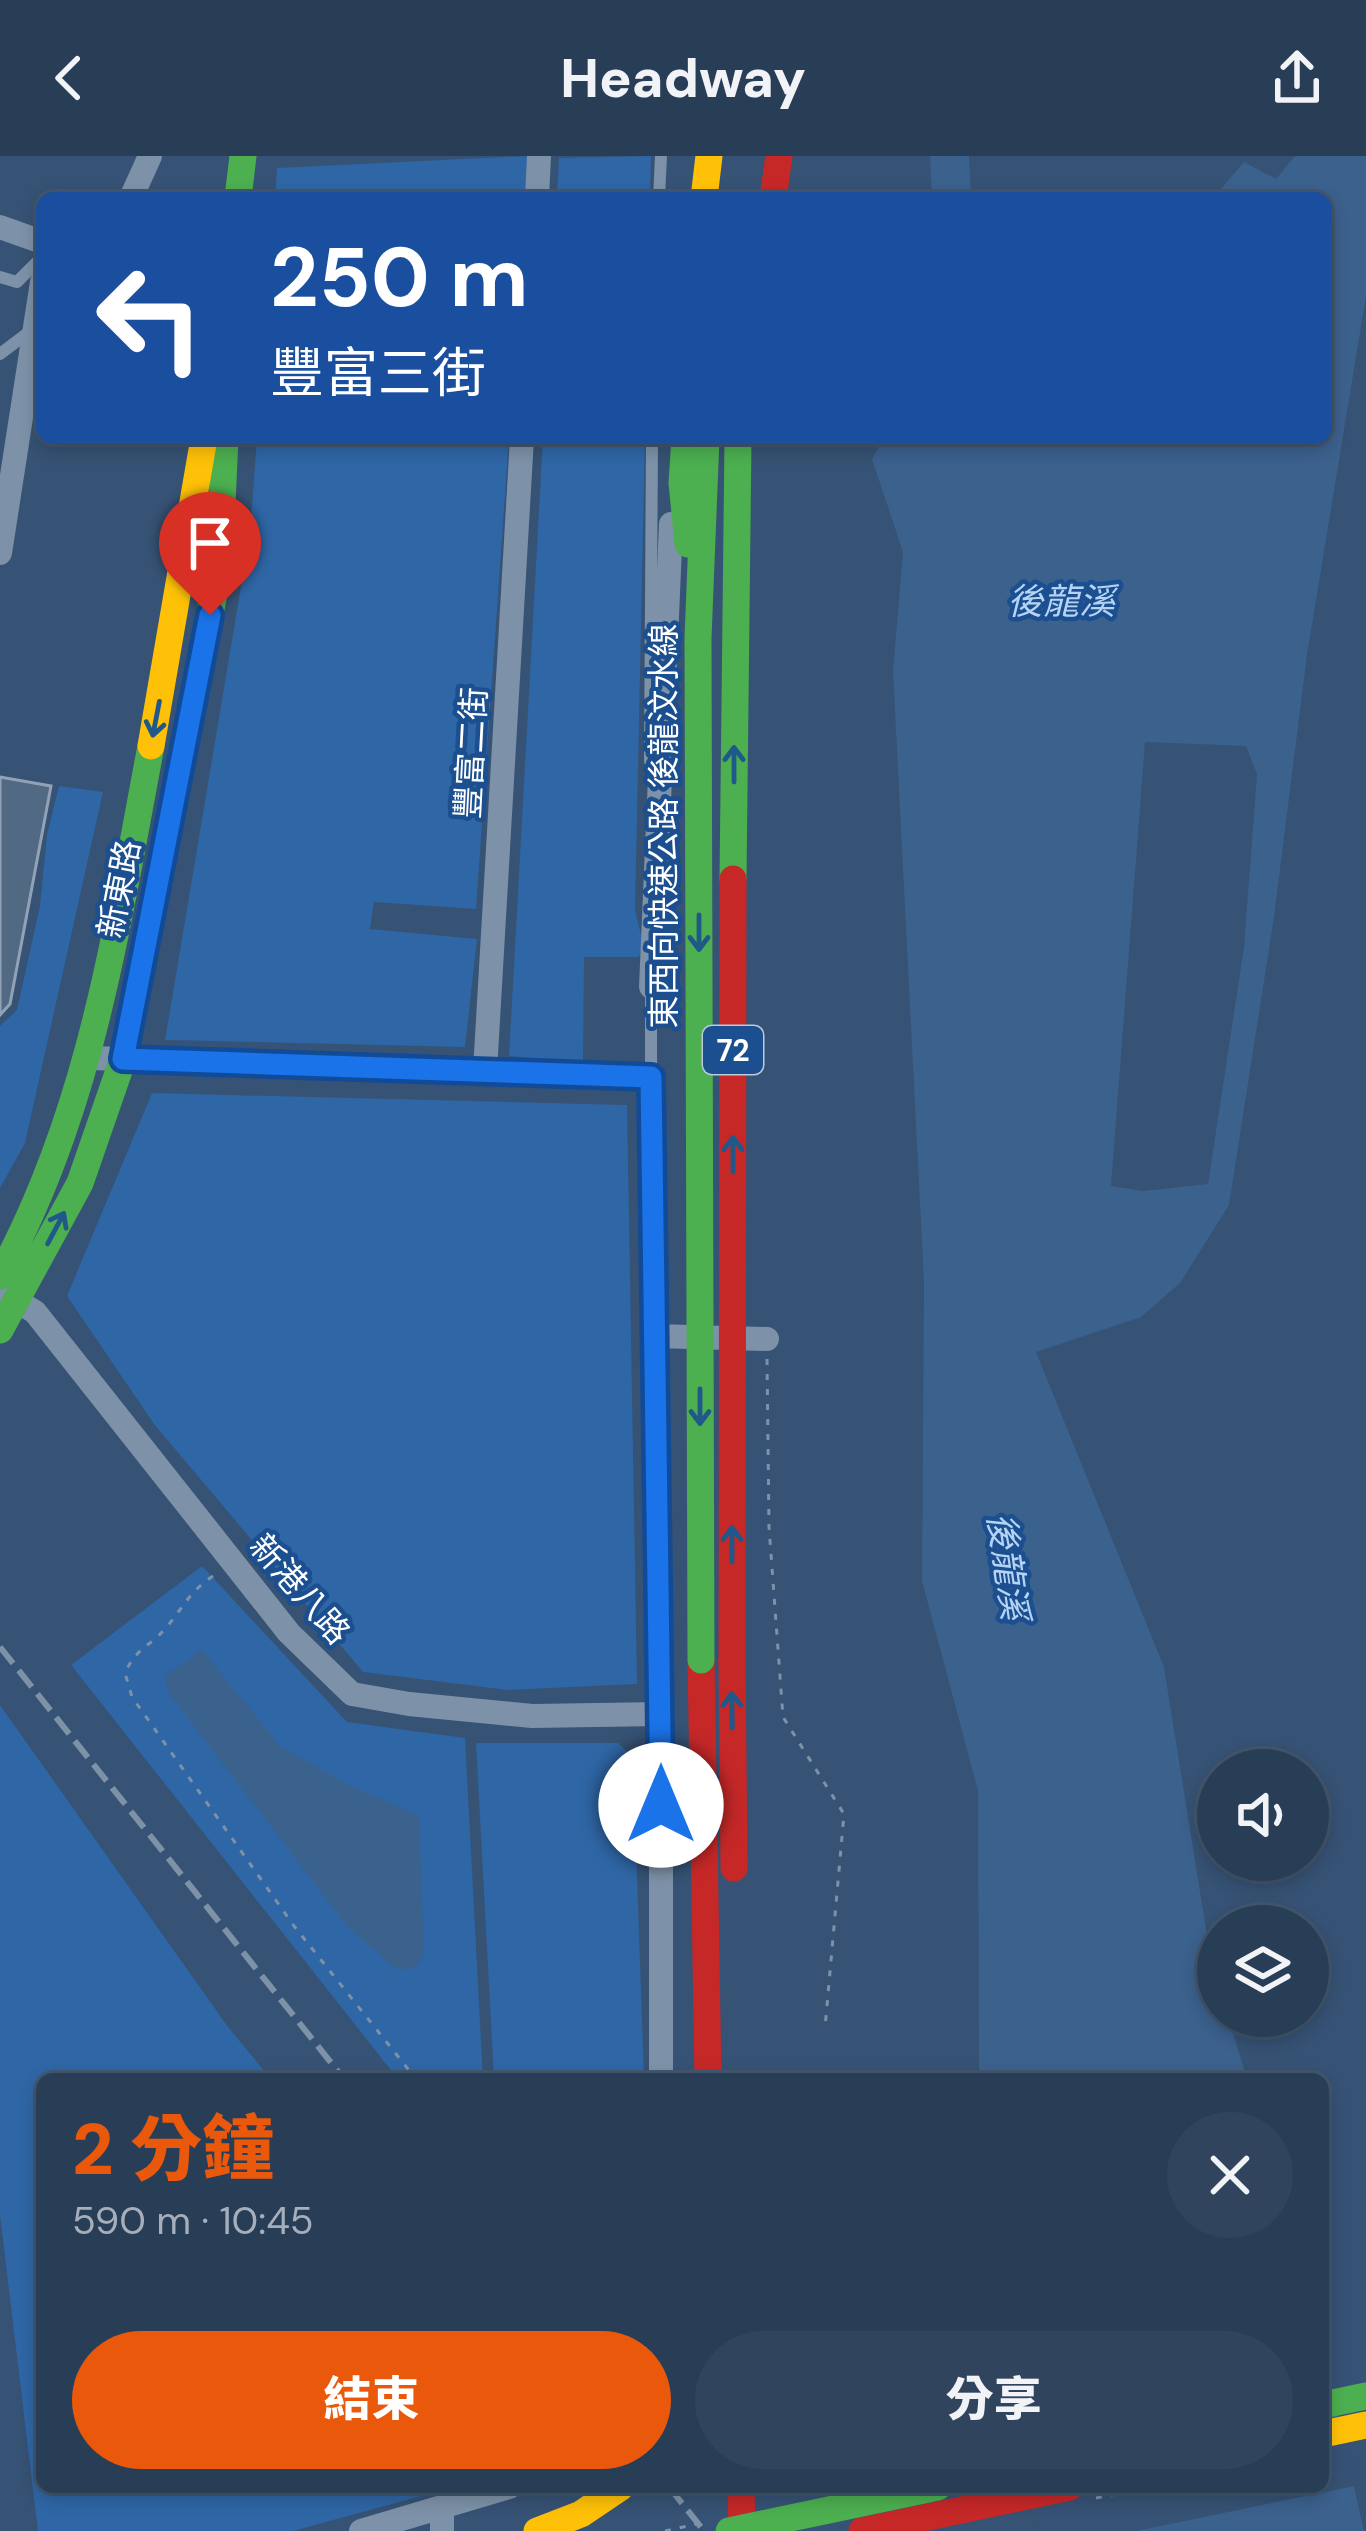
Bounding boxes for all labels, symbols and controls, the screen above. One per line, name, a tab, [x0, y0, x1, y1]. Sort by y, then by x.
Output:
text: Headway	[560, 43, 806, 114]
icon: back	[36, 45, 102, 111]
icon: share	[1264, 45, 1330, 111]
text: 250 m	[270, 223, 529, 332]
icon: left	[72, 240, 228, 396]
text: 豐富三街	[270, 338, 486, 409]
pin	[159, 492, 261, 615]
icon: arrive	[177, 510, 243, 576]
water label: 後龍溪	[1007, 578, 1120, 625]
street label: 東西向快速公路 後龍汶水線	[642, 624, 685, 1028]
street label: 豐富二街	[446, 686, 496, 820]
one-way arrow	[144, 698, 166, 737]
one-way arrow	[723, 745, 745, 784]
street label: 新東路	[88, 836, 150, 942]
one-way arrow	[687, 913, 710, 952]
road number: 72	[703, 1026, 763, 1074]
one-way arrow	[722, 1135, 744, 1174]
one-way arrow	[46, 1210, 69, 1246]
one-way arrow	[689, 1387, 711, 1426]
water label: 後龍溪	[977, 1509, 1039, 1628]
street label: 新港八路	[240, 1525, 360, 1653]
one-way arrow	[721, 1525, 743, 1564]
one-way arrow	[721, 1691, 744, 1730]
position arrow	[598, 1742, 724, 1868]
map controls	[1197, 1749, 1329, 2037]
button: sound	[1197, 1749, 1329, 1881]
button: layers	[1197, 1905, 1329, 2037]
text: 2 分鐘	[72, 2103, 274, 2196]
button: close	[1167, 2112, 1293, 2238]
text: 590 m · 10:45	[72, 2195, 314, 2246]
button: 結束	[72, 2331, 671, 2469]
button: 分享	[695, 2331, 1293, 2469]

